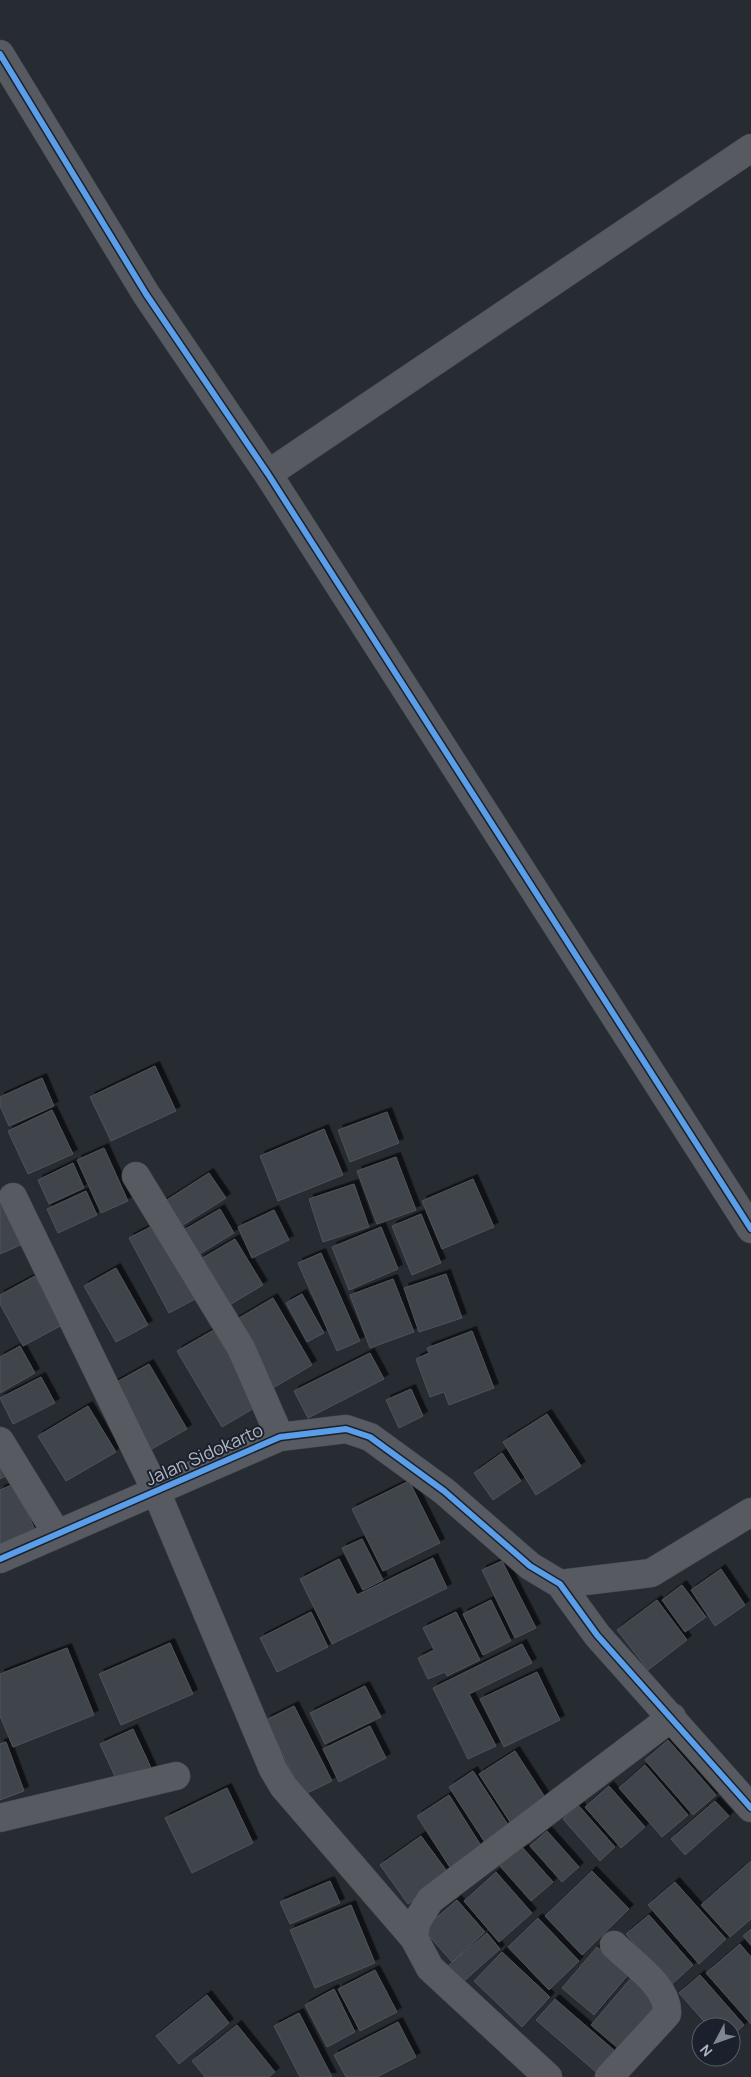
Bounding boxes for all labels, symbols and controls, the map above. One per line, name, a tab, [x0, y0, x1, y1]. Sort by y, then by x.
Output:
street label: Jalan Sidokarto	[141, 1417, 267, 1491]
north arrow	[691, 2017, 741, 2067]
text: N	[695, 2041, 716, 2061]

